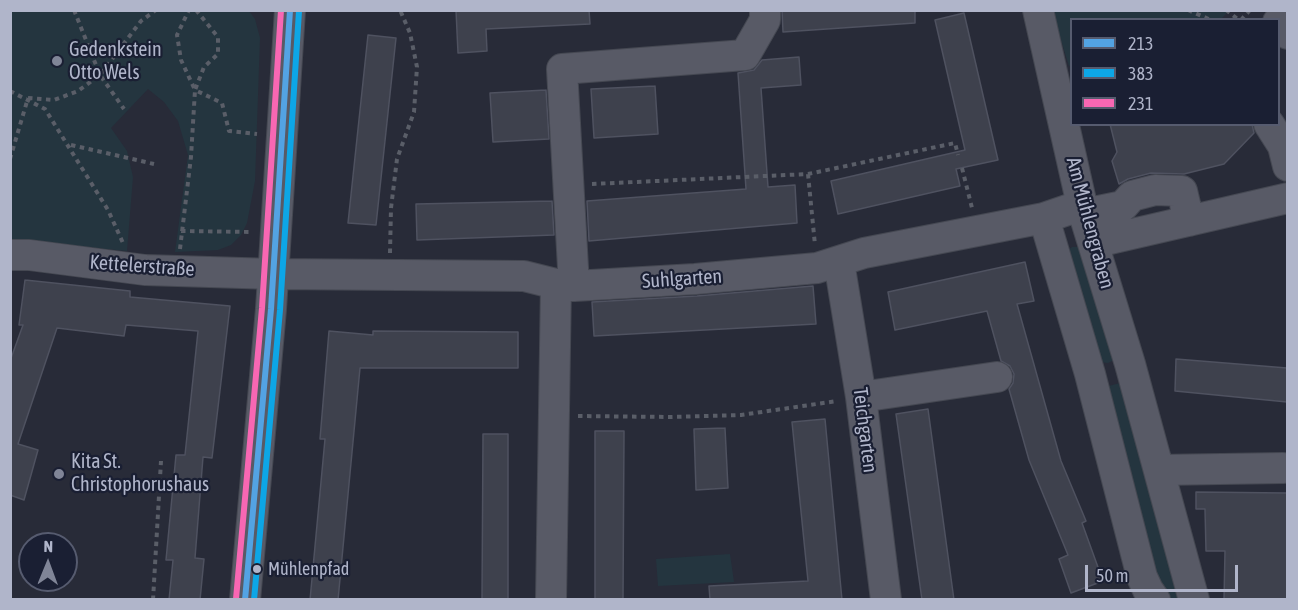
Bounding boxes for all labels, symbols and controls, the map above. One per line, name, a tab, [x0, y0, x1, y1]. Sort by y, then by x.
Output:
legend	[1070, 18, 1280, 126]
text: 213	[1128, 33, 1153, 54]
place label: Gedenkstein Otto Wels	[69, 38, 162, 85]
marker: Gedenkstein Otto Wels	[50, 54, 64, 68]
text: 383	[1128, 63, 1153, 84]
text: 231	[1128, 93, 1153, 114]
street label: Am Mühlengraben	[1061, 155, 1119, 291]
street label: Kettelerstraße	[89, 250, 195, 282]
street label: Suhlgarten	[641, 264, 723, 294]
street label: Teichgarten	[848, 386, 882, 474]
place label: Kita St. Christophorushaus	[71, 450, 209, 497]
marker: Kita St. Christophorushaus	[52, 467, 66, 481]
north arrow	[18, 532, 78, 592]
text: N	[43, 537, 53, 555]
scale bar	[1088, 553, 1241, 591]
place label: Mühlenpfad	[268, 558, 349, 580]
marker: Mühlenpfad	[251, 563, 263, 575]
text: 50 m	[1096, 565, 1128, 586]

